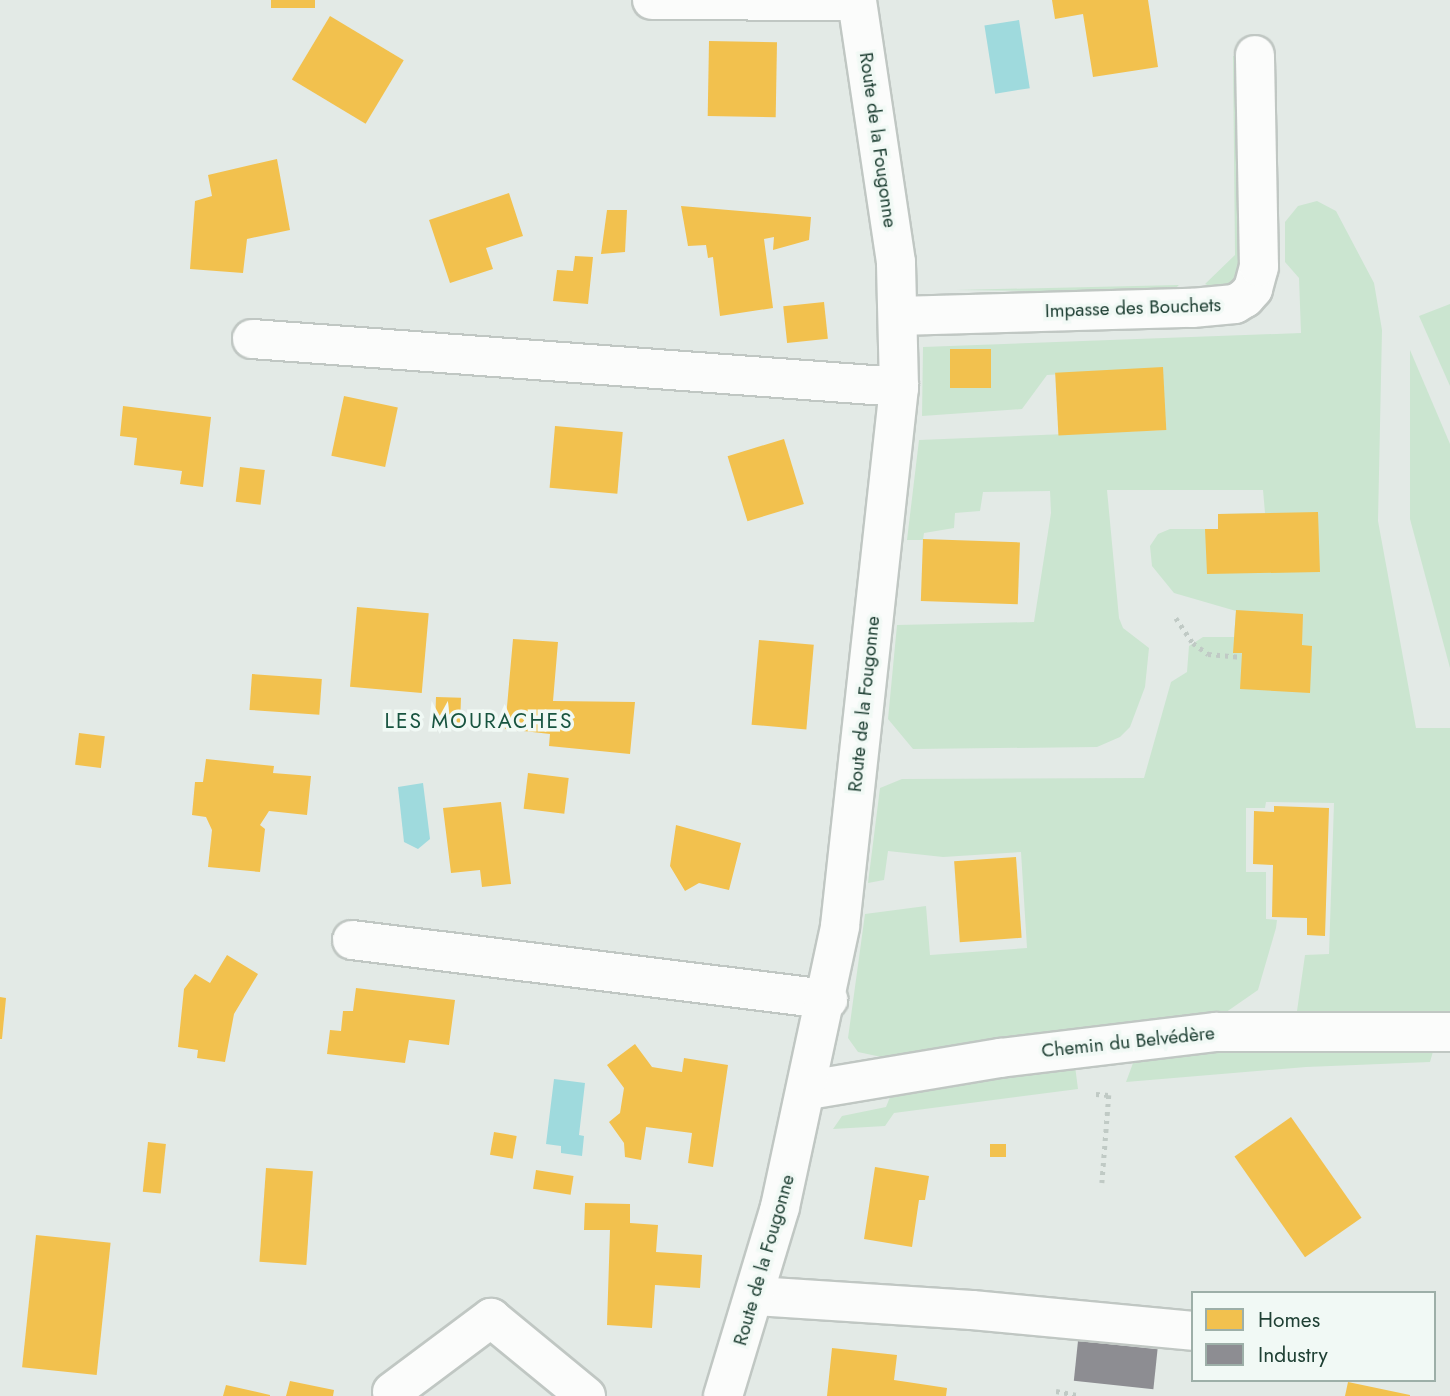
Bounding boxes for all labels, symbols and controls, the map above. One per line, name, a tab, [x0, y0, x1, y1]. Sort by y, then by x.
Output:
street label: Route de la Fougonne	[854, 51, 902, 229]
street label: Impasse des Bouchets	[1045, 294, 1221, 322]
street label: Route de la Fougonne	[843, 615, 885, 793]
district label: LES MOURACHES	[386, 708, 572, 734]
street label: Chemin du Belvédère	[1040, 1022, 1216, 1062]
street label: Route de la Fougonne	[729, 1172, 799, 1348]
legend	[1191, 1291, 1436, 1382]
text: Homes	[1258, 1305, 1320, 1335]
text: Industry	[1258, 1340, 1328, 1370]

